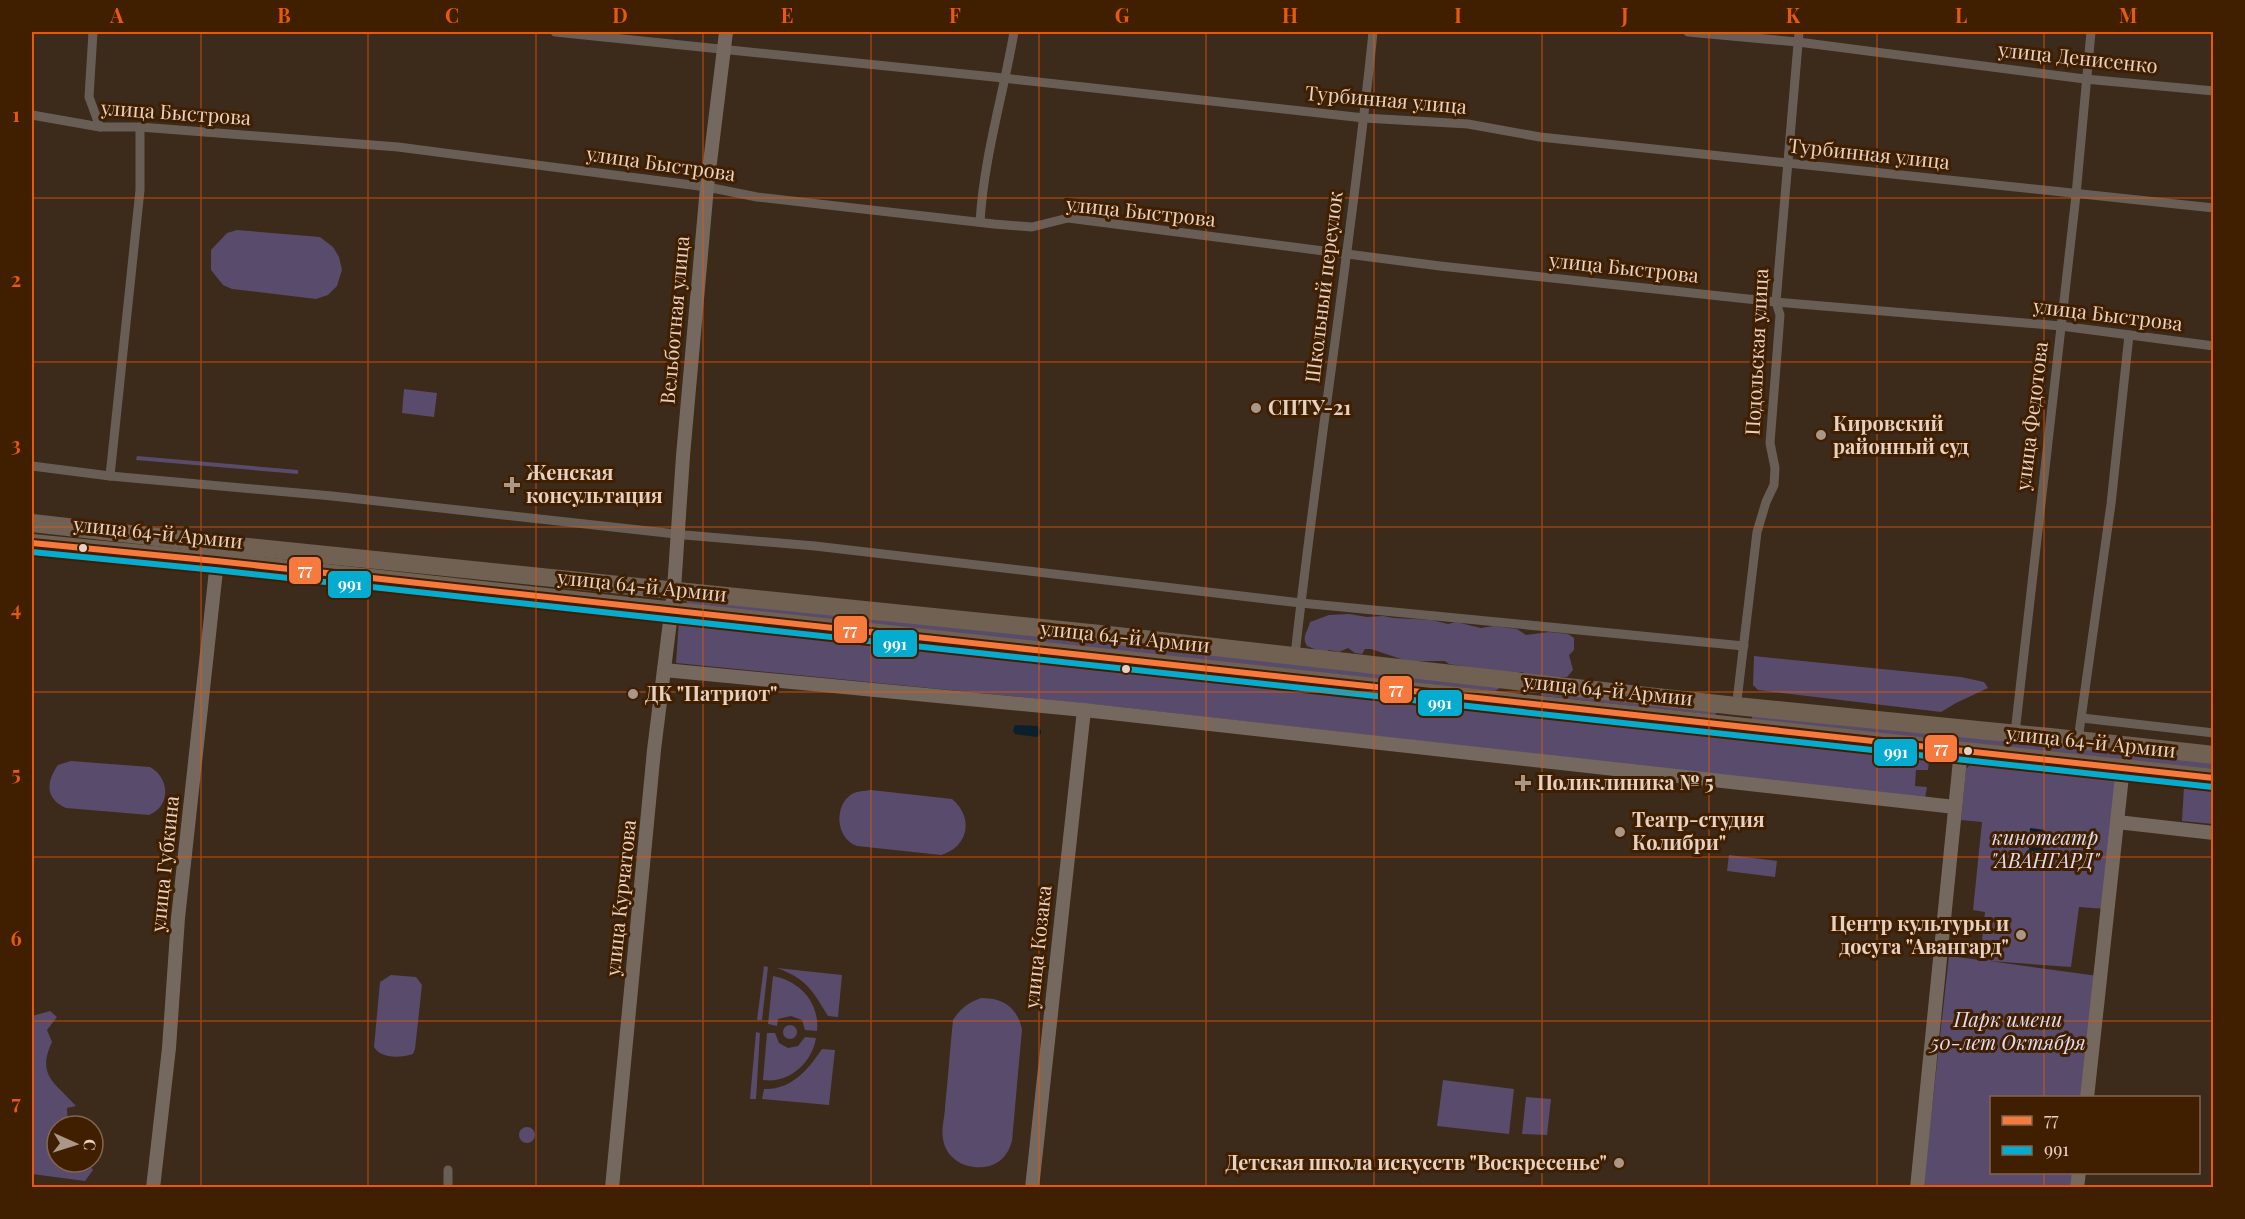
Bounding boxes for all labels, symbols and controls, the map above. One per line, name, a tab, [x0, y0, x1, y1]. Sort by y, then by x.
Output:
text: A	[109, 1, 124, 28]
text: B	[277, 1, 291, 28]
text: C	[445, 1, 459, 28]
text: D	[612, 1, 628, 28]
text: E	[781, 1, 793, 28]
text: F	[949, 1, 961, 28]
text: G	[1115, 1, 1130, 28]
text: H	[1282, 1, 1298, 28]
text: I	[1454, 1, 1462, 28]
text: J	[1620, 1, 1629, 28]
text: K	[1786, 1, 1801, 28]
text: L	[1955, 1, 1967, 28]
text: M	[2119, 1, 2137, 28]
street label: улица Денисенко	[1996, 35, 2159, 78]
street label: Турбинная улица	[1304, 78, 1468, 119]
street label: улица Быстрова	[99, 93, 252, 130]
text: 1	[12, 100, 20, 127]
street label: Турбинная улица	[1787, 131, 1951, 174]
street label: улица Быстрова	[584, 139, 738, 186]
street label: улица Быстрова	[1064, 189, 1217, 232]
street label: Школьный переулок	[1297, 189, 1348, 384]
street label: Вельботная улица	[653, 235, 694, 405]
street label: улица Быстрова	[1547, 245, 1700, 288]
text: 2	[11, 265, 21, 292]
street label: Подольская улица	[1738, 268, 1773, 436]
street label: улица Быстрова	[2031, 291, 2184, 336]
street label: улица Федотова	[2008, 340, 2053, 493]
place label: СПТУ-21	[1268, 393, 1351, 420]
marker: СПТУ-21	[1249, 401, 1263, 415]
place label: Кировский районный суд	[1833, 409, 1969, 459]
marker: Кировский районный суд	[1814, 428, 1828, 442]
text: 3	[11, 430, 21, 457]
place label: Женская консультация	[525, 458, 663, 508]
marker: Женская консультация	[503, 476, 521, 494]
street label: улица 64-й Армии	[71, 509, 244, 554]
unlabelled marker	[77, 542, 89, 554]
line badge: 77	[288, 556, 322, 585]
text: 77	[298, 559, 313, 580]
street label: улица 64-й Армии	[555, 562, 728, 607]
line badge: 991	[327, 570, 372, 599]
text: 991	[338, 573, 362, 594]
text: 4	[11, 594, 21, 621]
street label: улица 64-й Армии	[1038, 613, 1211, 658]
line badge: 77	[833, 615, 868, 644]
text: 77	[843, 619, 858, 640]
line badge: 991	[872, 629, 918, 658]
text: 991	[883, 633, 907, 654]
unlabelled marker	[1120, 663, 1132, 675]
street label: улица 64-й Армии	[1521, 666, 1694, 711]
line badge: 77	[1379, 675, 1413, 704]
text: 77	[1389, 678, 1404, 699]
place label: ДК "Патриот"	[645, 679, 777, 706]
marker: ДК "Патриот"	[626, 687, 640, 701]
line badge: 991	[1417, 689, 1463, 717]
text: 991	[1428, 692, 1452, 713]
street label: улица 64-й Армии	[2004, 718, 2177, 763]
line badge: 77	[1924, 734, 1958, 763]
text: 77	[1934, 737, 1949, 758]
line badge: 991	[1873, 738, 1918, 767]
text: 991	[1884, 741, 1908, 762]
unlabelled marker	[1962, 745, 1974, 757]
text: 5	[11, 759, 21, 786]
place label: Поликлиника № 5	[1537, 768, 1714, 795]
marker: Поликлиника № 5	[1514, 774, 1532, 792]
street label: улица Губкина	[143, 794, 184, 934]
place label: Театр-студия Колибри"	[1632, 805, 1765, 855]
street label: улица Курчатова	[598, 818, 641, 978]
park label: кинотеатр "АВАНГАРД"	[1991, 823, 2100, 873]
marker: Театр-студия Колибри"	[1613, 825, 1627, 839]
street label: улица Козака	[1017, 884, 1056, 1011]
place label: Центр культуры и досуга "Авангард"	[1830, 909, 2009, 959]
text: 6	[10, 924, 22, 951]
marker: Центр культуры и досуга "Авангард"	[2014, 928, 2028, 942]
park label: Парк имени 50-лет Октября	[1928, 1005, 2086, 1055]
text: 7	[11, 1088, 21, 1115]
legend	[1990, 1096, 2200, 1174]
text: 77	[2044, 1107, 2059, 1131]
north arrow	[45, 1114, 105, 1174]
text: 991	[2044, 1137, 2069, 1161]
text: С	[80, 1139, 101, 1151]
place label: Детская школа искусств "Воскресенье"	[1226, 1148, 1607, 1175]
marker: Детская школа искусств "Воскресенье"	[1612, 1156, 1626, 1170]

